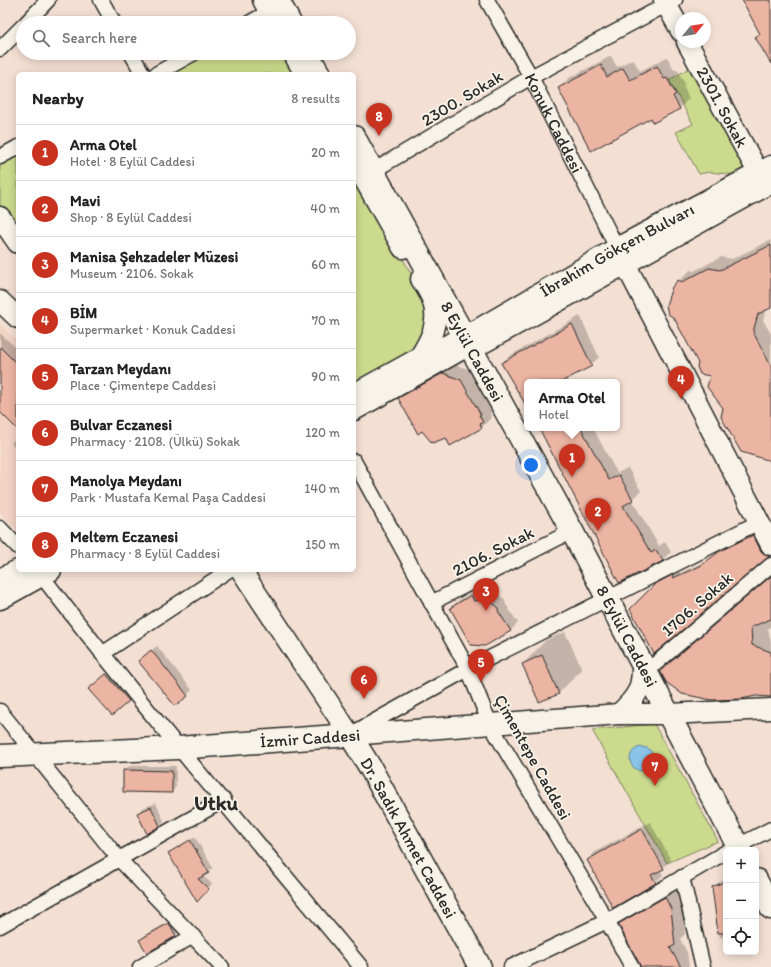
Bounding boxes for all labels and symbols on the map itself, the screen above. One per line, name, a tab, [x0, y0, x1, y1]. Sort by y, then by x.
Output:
north arrow	[675, 12, 711, 48]
street label: 2301. Sokak	[692, 63, 753, 151]
street label: 2300. Sokak	[418, 66, 507, 130]
street label: Konuk Caddesi	[521, 70, 588, 176]
pin: 8	[366, 103, 392, 136]
street label: İbrahim Gökçen Bulvarı	[536, 199, 697, 301]
street label: 8 Eylül Caddesi	[437, 298, 508, 405]
pin: 4	[668, 366, 694, 399]
pin: 1	[559, 444, 585, 477]
your location	[521, 455, 541, 475]
pin: 2	[585, 498, 611, 531]
street label: 2106. Sokak	[449, 522, 537, 580]
street label: 1706. Sokak	[657, 567, 737, 640]
pin: 3	[473, 578, 499, 611]
street label: 8 Eylül Caddesi	[592, 582, 662, 690]
pin: 5	[468, 649, 494, 682]
pin: 6	[351, 666, 377, 699]
street label: Çimentepe Caddesi	[490, 691, 576, 823]
street label: İzmir Caddesi	[259, 725, 361, 751]
street label: Dr. Sadık Ahmet Caddesi	[356, 753, 461, 922]
pin: 7	[642, 753, 668, 786]
district label: Utku	[194, 790, 238, 815]

